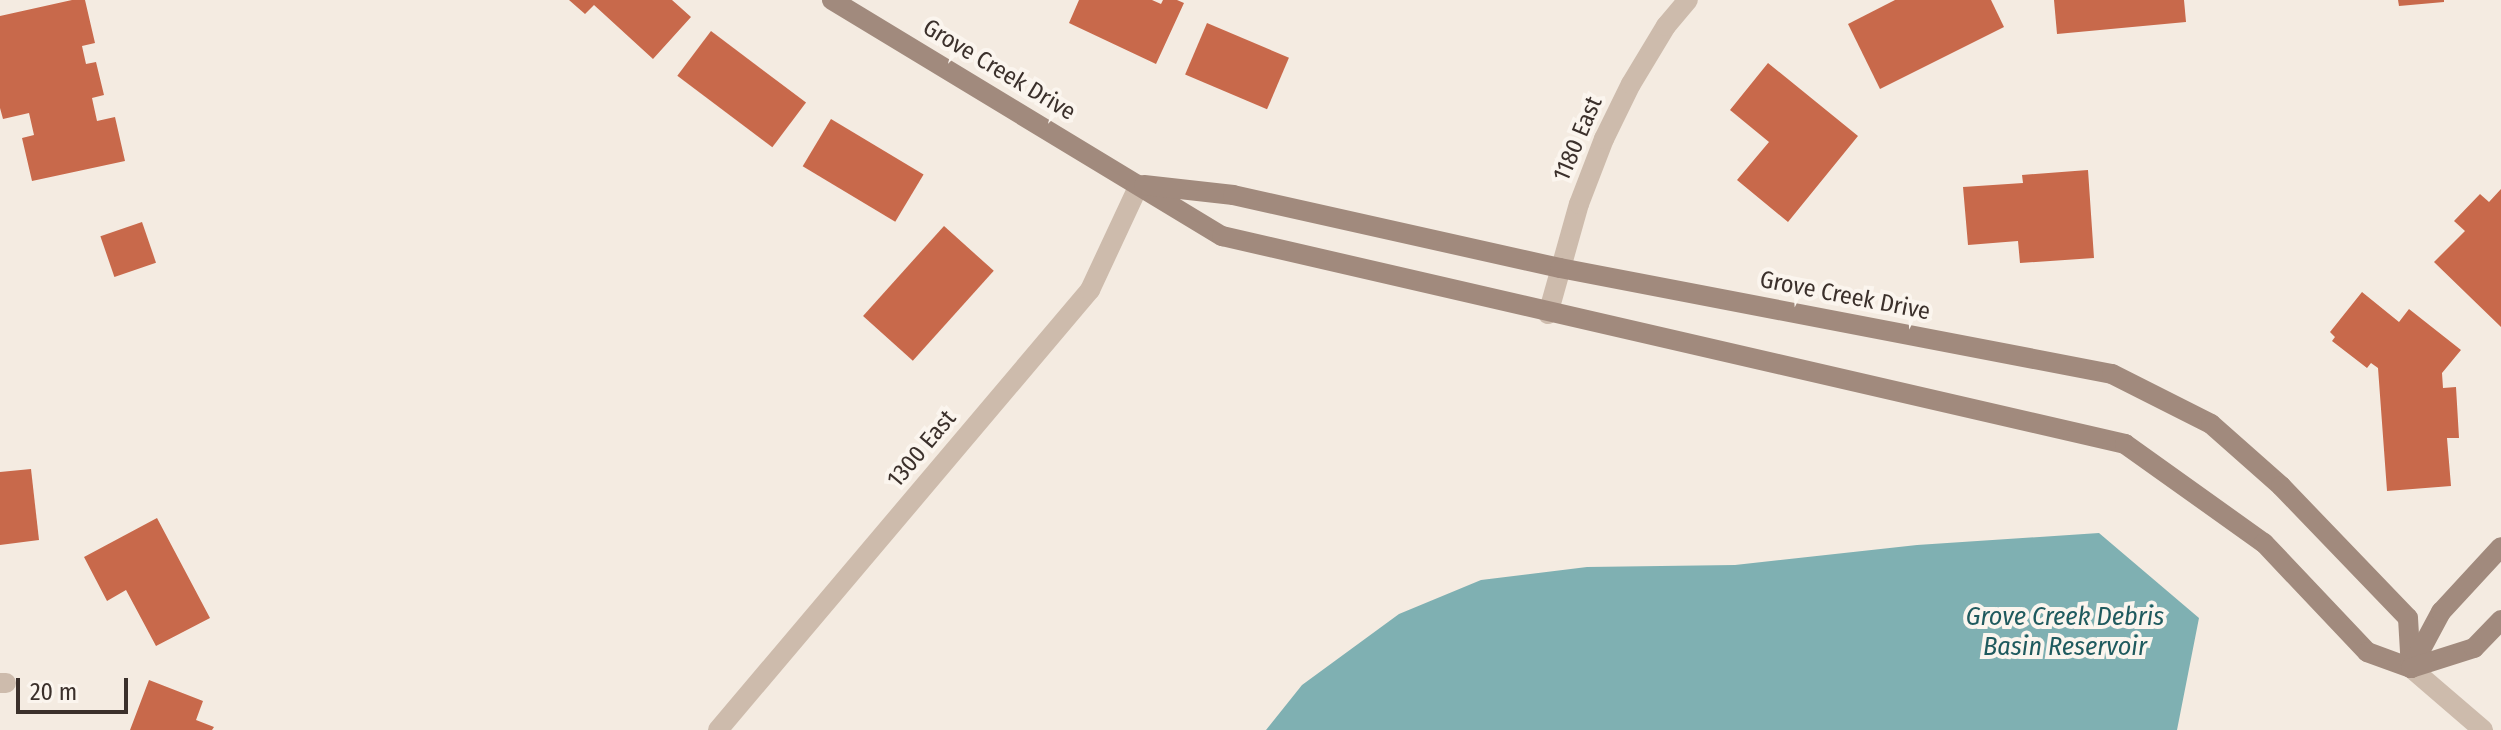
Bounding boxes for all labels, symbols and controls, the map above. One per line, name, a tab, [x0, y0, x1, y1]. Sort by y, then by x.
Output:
street label: Grove Creek Drive	[917, 13, 1081, 127]
street label: 1180 East	[1547, 92, 1609, 186]
street label: Grove Creek Drive	[1757, 265, 1933, 327]
street label: 1300 East	[882, 405, 962, 493]
water label: Grove Creek Debris Basin Reservoir	[1966, 601, 2164, 662]
scale bar	[20, 662, 132, 712]
text: 20 m	[30, 678, 77, 706]

